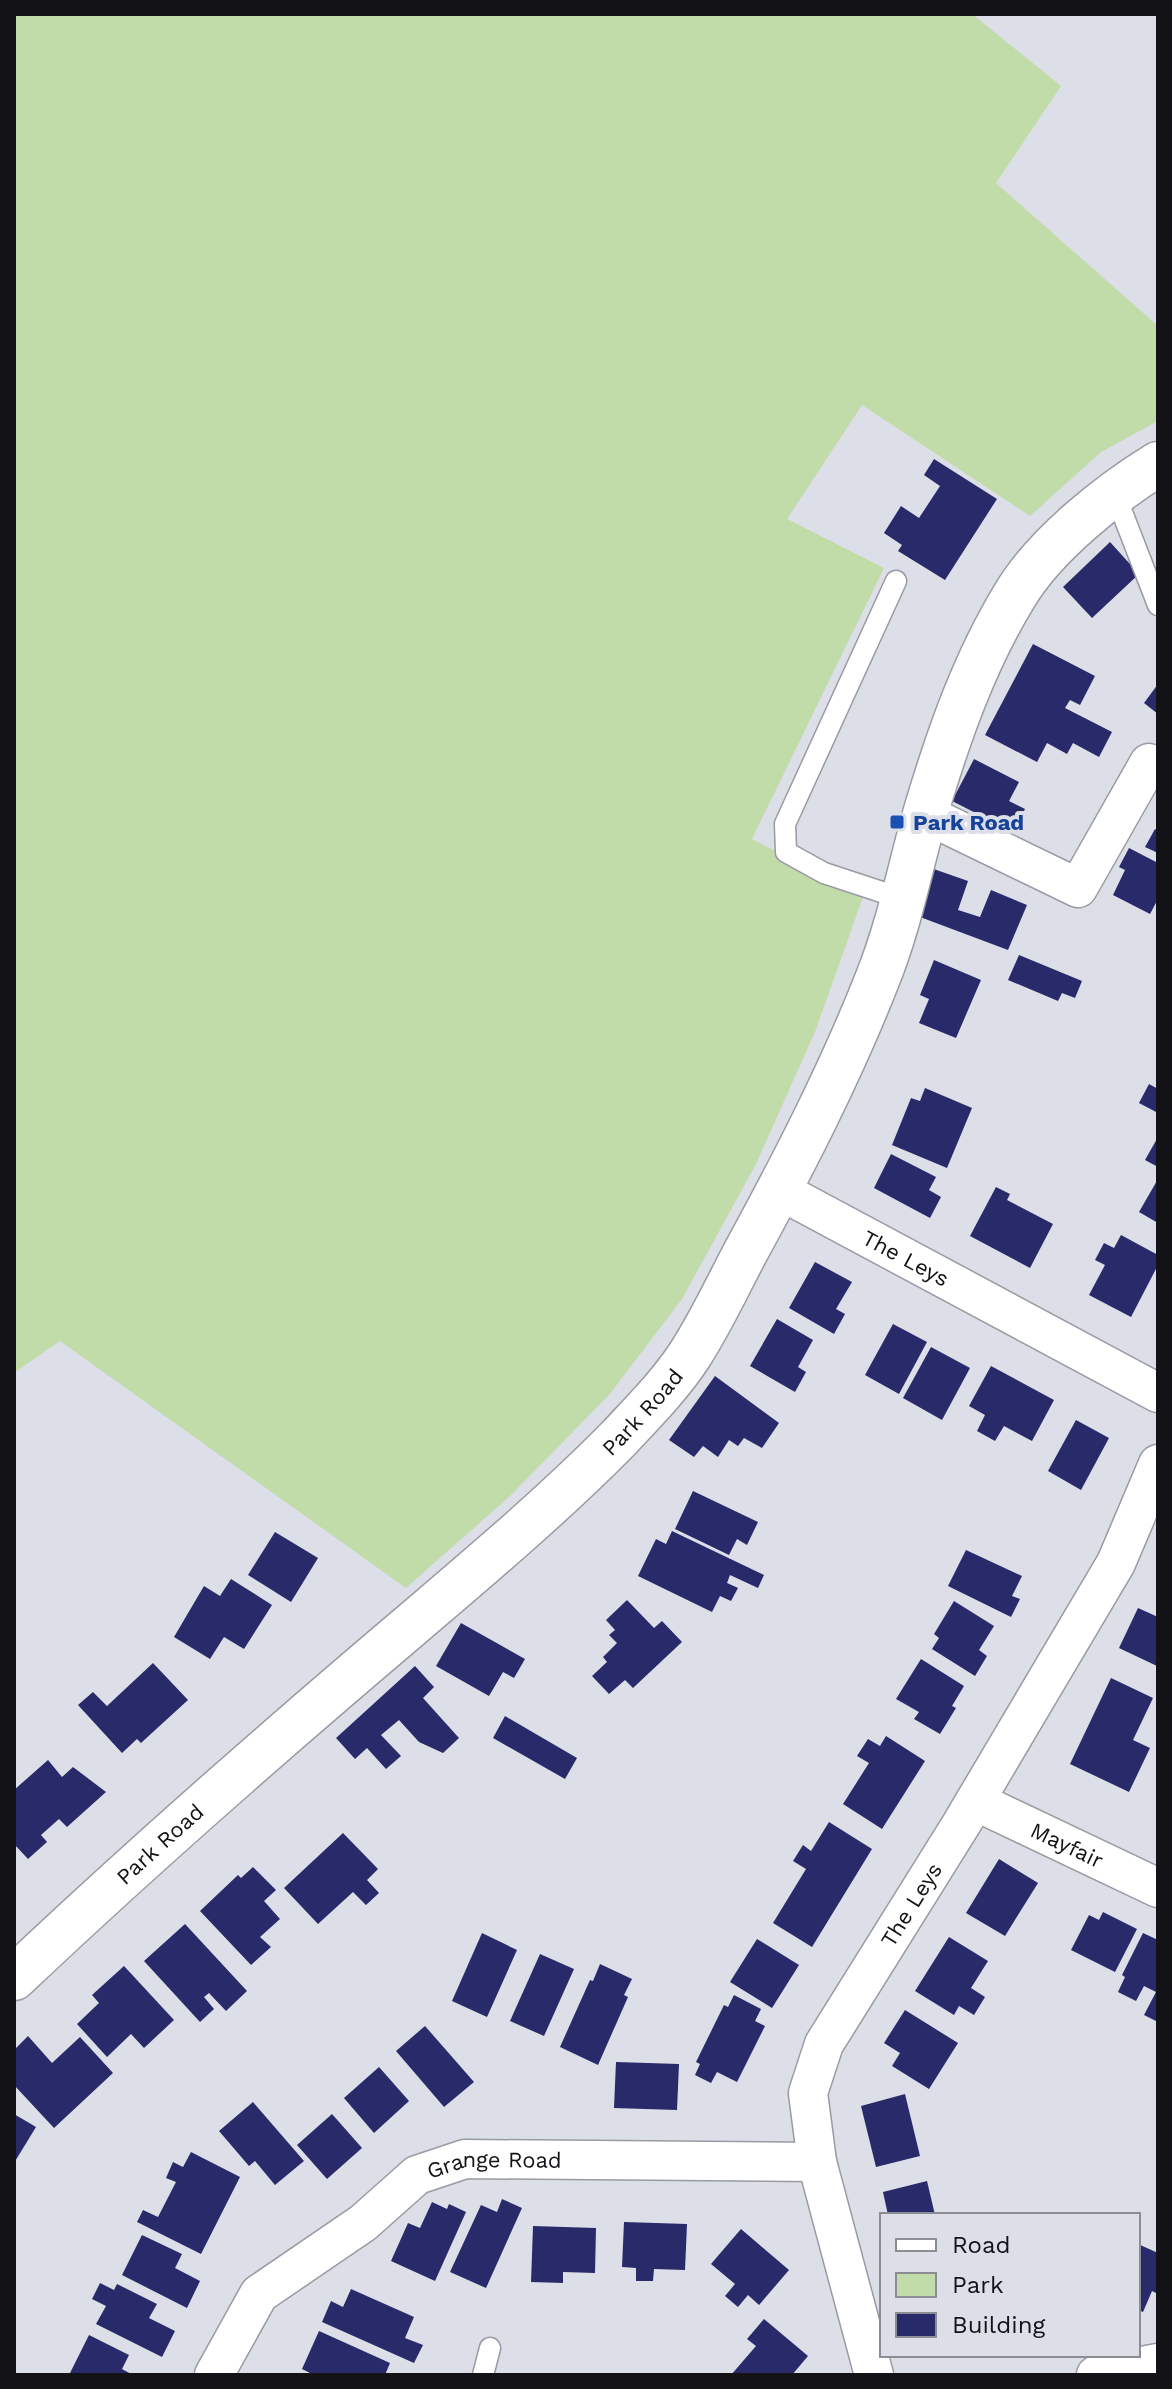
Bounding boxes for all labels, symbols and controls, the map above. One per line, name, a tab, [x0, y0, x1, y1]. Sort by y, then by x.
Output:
place label: Park Road	[913, 810, 1024, 835]
marker: Park Road	[888, 813, 906, 831]
street label: The Leys	[858, 1225, 953, 1292]
street label: Park Road	[597, 1364, 688, 1461]
street label: Park Road	[111, 1799, 209, 1890]
street label: Mayfair	[1027, 1817, 1107, 1873]
street label: The Leys	[876, 1858, 947, 1951]
street label: Grange Road	[424, 2147, 562, 2184]
legend	[880, 2213, 1140, 2357]
text: Road	[952, 2231, 1011, 2259]
text: Park	[952, 2271, 1004, 2299]
text: Building	[952, 2311, 1045, 2339]

